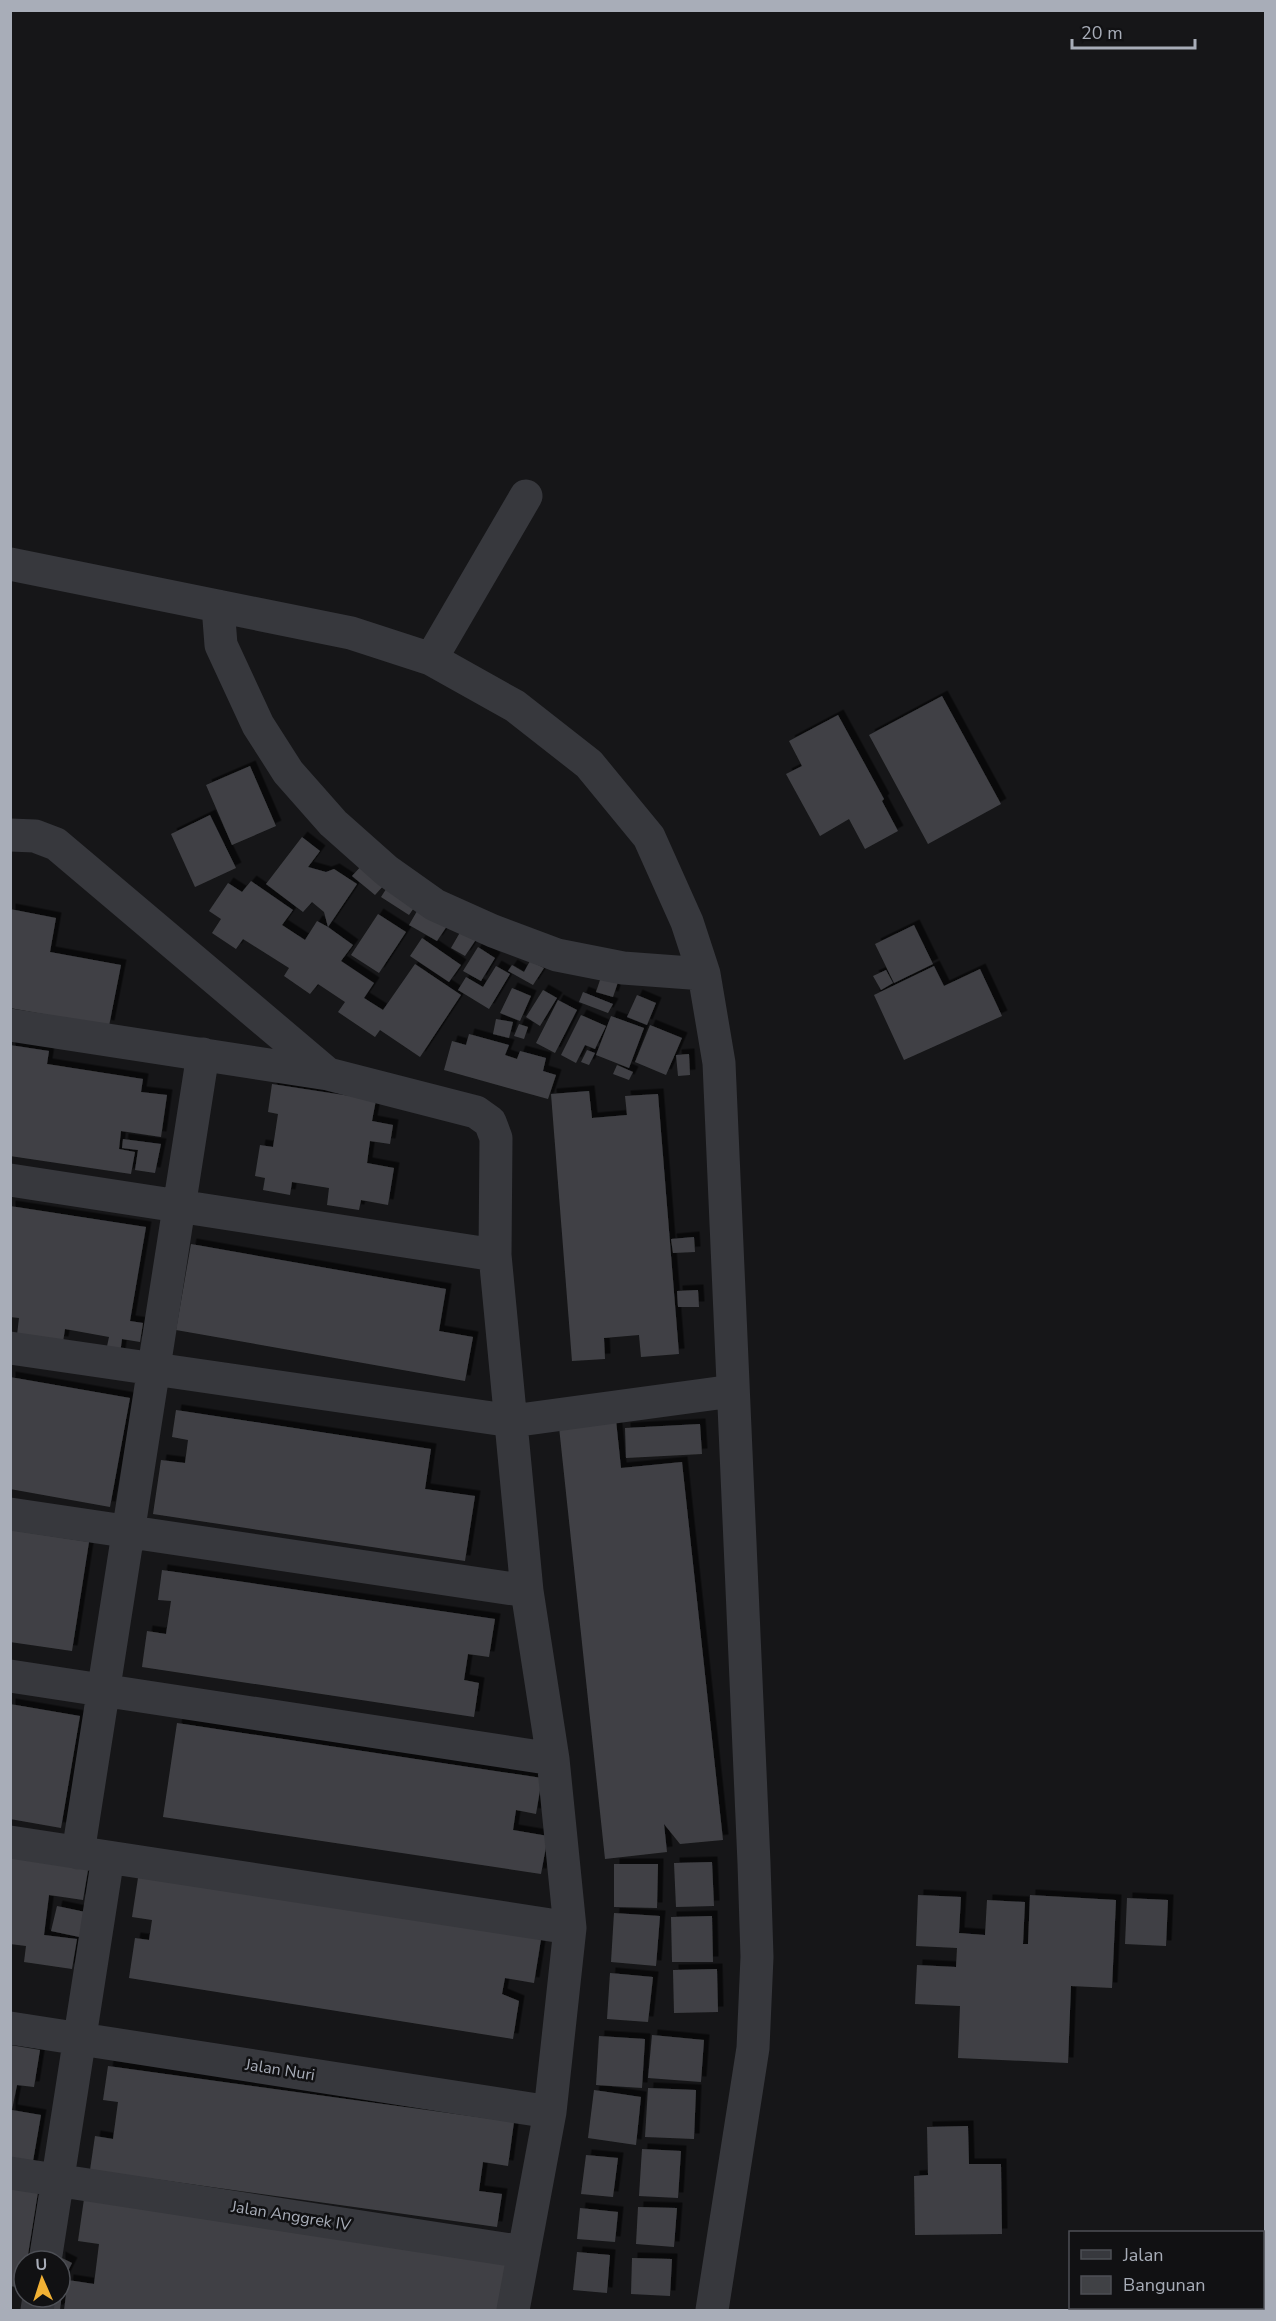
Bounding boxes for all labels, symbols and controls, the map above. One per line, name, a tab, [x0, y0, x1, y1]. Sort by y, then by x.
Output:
scale bar	[1072, 12, 1195, 50]
text: 20 m	[1081, 21, 1123, 45]
street label: Jalan Nuri	[243, 2053, 316, 2086]
street label: Jalan Anggrek IV	[229, 2196, 353, 2236]
legend	[1069, 2231, 1264, 2309]
text: Jalan	[1122, 2243, 1163, 2267]
north arrow	[12, 2249, 72, 2309]
text: U	[35, 2254, 48, 2276]
text: Bangunan	[1123, 2273, 1206, 2297]

